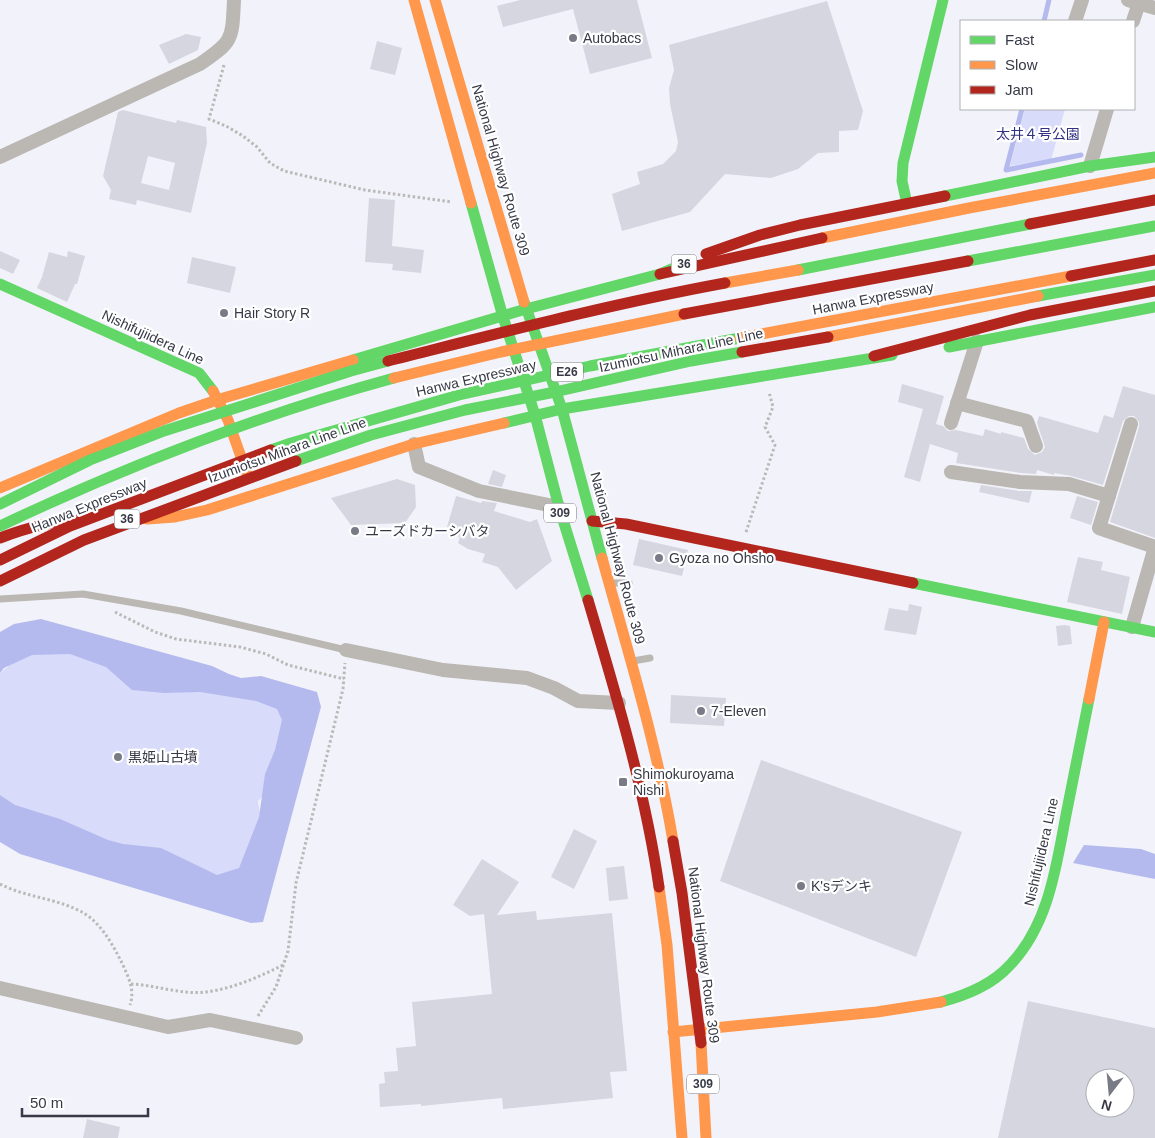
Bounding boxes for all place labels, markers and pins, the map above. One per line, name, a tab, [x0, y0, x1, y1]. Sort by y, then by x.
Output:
place label: Autobacs	[583, 30, 641, 46]
marker: Autobacs	[567, 32, 579, 44]
place label: Hair Story R	[234, 305, 310, 321]
marker: Hair Story R	[218, 307, 230, 319]
place label: ユーズドカーシバタ	[365, 523, 490, 539]
marker: ユーズドカーシバタ	[349, 525, 361, 537]
place label: Gyoza no Ohsho	[669, 550, 774, 566]
marker: Gyoza no Ohsho	[653, 552, 665, 564]
place label: 7-Eleven	[711, 703, 766, 719]
marker: 7-Eleven	[695, 705, 707, 717]
place label: 黒姫山古墳	[128, 749, 198, 765]
marker: 黒姫山古墳	[112, 751, 124, 763]
place label: Shimokuroyama Nishi	[633, 766, 734, 798]
marker: Shimokuroyama Nishi	[617, 776, 629, 788]
place label: K'sデンキ	[811, 878, 872, 894]
marker: K'sデンキ	[795, 880, 807, 892]

